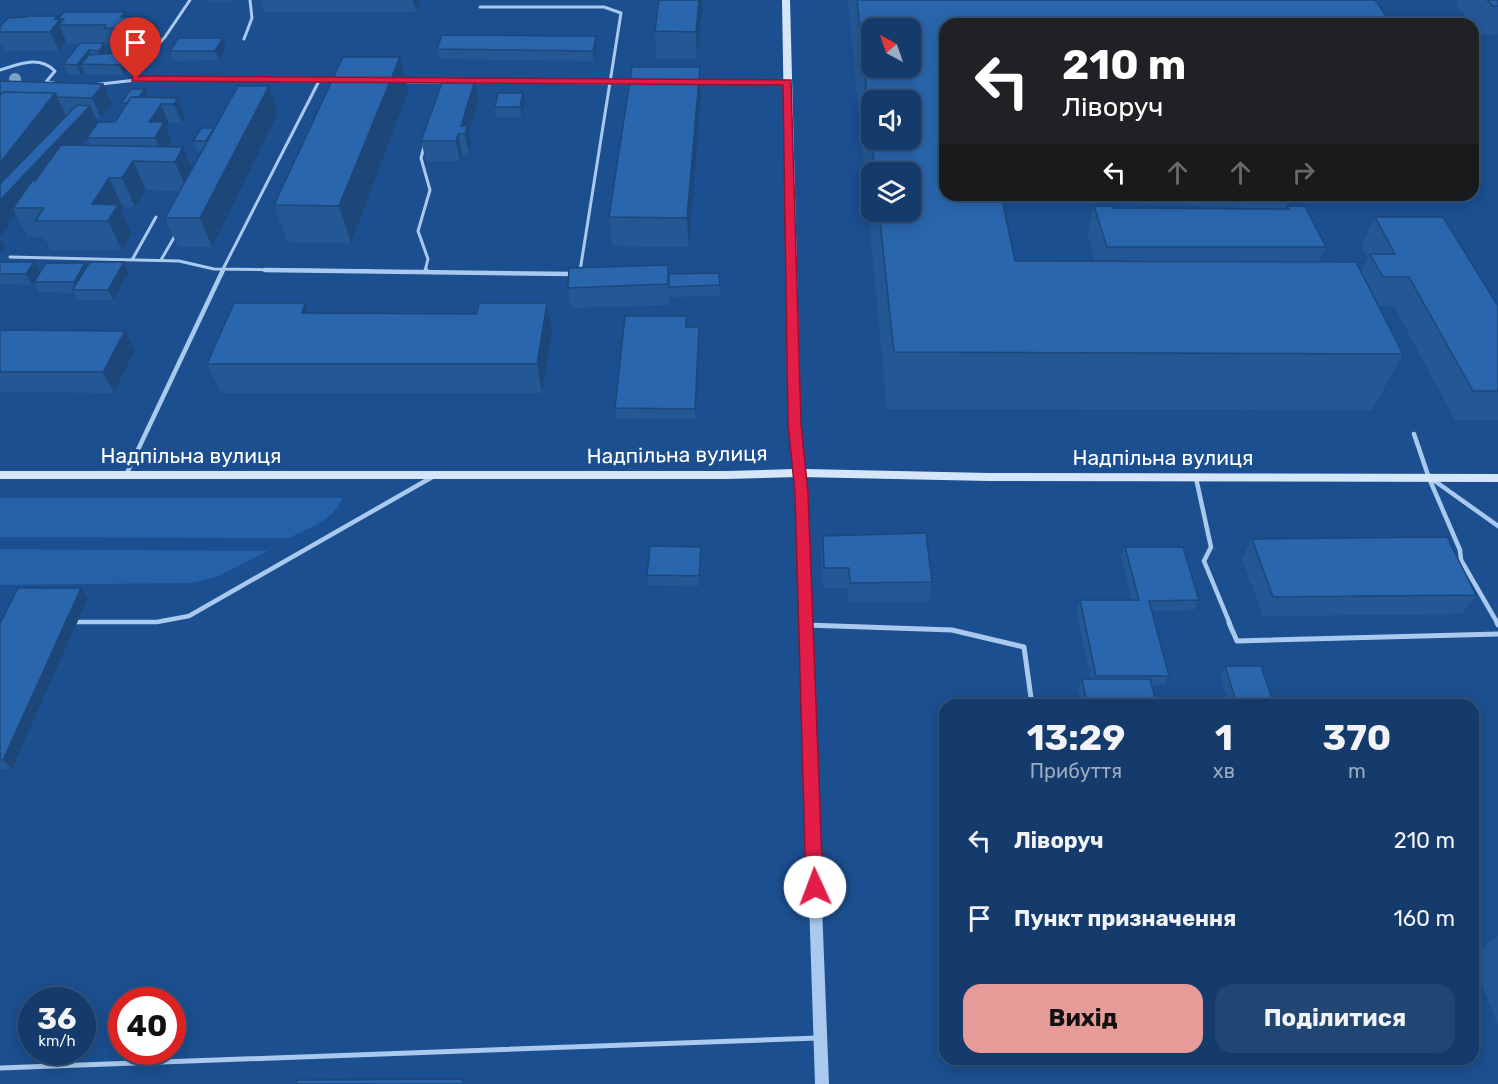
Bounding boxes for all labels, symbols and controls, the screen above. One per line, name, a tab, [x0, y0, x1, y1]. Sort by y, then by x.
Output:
pin	[110, 17, 161, 79]
north arrow	[861, 18, 921, 78]
map controls	[861, 18, 921, 222]
icon: arrive	[119, 26, 152, 59]
text: 210 m	[1062, 40, 1186, 90]
icon: left	[963, 42, 1041, 120]
button: sound	[861, 90, 921, 150]
text: Ліворуч	[1062, 91, 1163, 123]
icon: left	[1098, 156, 1131, 189]
icon: ahead	[1161, 156, 1194, 189]
icon: ahead	[1224, 156, 1257, 189]
icon: right	[1287, 156, 1320, 189]
button: layers	[861, 162, 921, 222]
street label: Надпільна вулиця	[586, 440, 768, 469]
street label: Надпільна вулиця	[101, 443, 281, 468]
street label: Надпільна вулиця	[1073, 445, 1253, 470]
text: 13:29	[1027, 716, 1125, 759]
text: 1	[1215, 716, 1233, 759]
text: 370	[1322, 716, 1391, 759]
text: Прибуття	[1030, 759, 1122, 783]
text: хв	[1213, 759, 1235, 783]
text: m	[1348, 759, 1366, 783]
icon: left	[963, 824, 996, 857]
text: Ліворуч	[1014, 827, 1104, 854]
text: 210 m	[1394, 827, 1455, 854]
position arrow	[783, 855, 847, 919]
icon: arrive	[963, 902, 996, 935]
text: Пункт призначення	[1014, 905, 1236, 932]
text: 160 m	[1393, 905, 1455, 932]
button: Вихід	[963, 984, 1203, 1053]
button: Поділитися	[1215, 984, 1455, 1053]
speed limit sign: 40	[108, 987, 186, 1065]
text: 36	[37, 1001, 77, 1037]
text: km/h	[38, 1032, 76, 1050]

